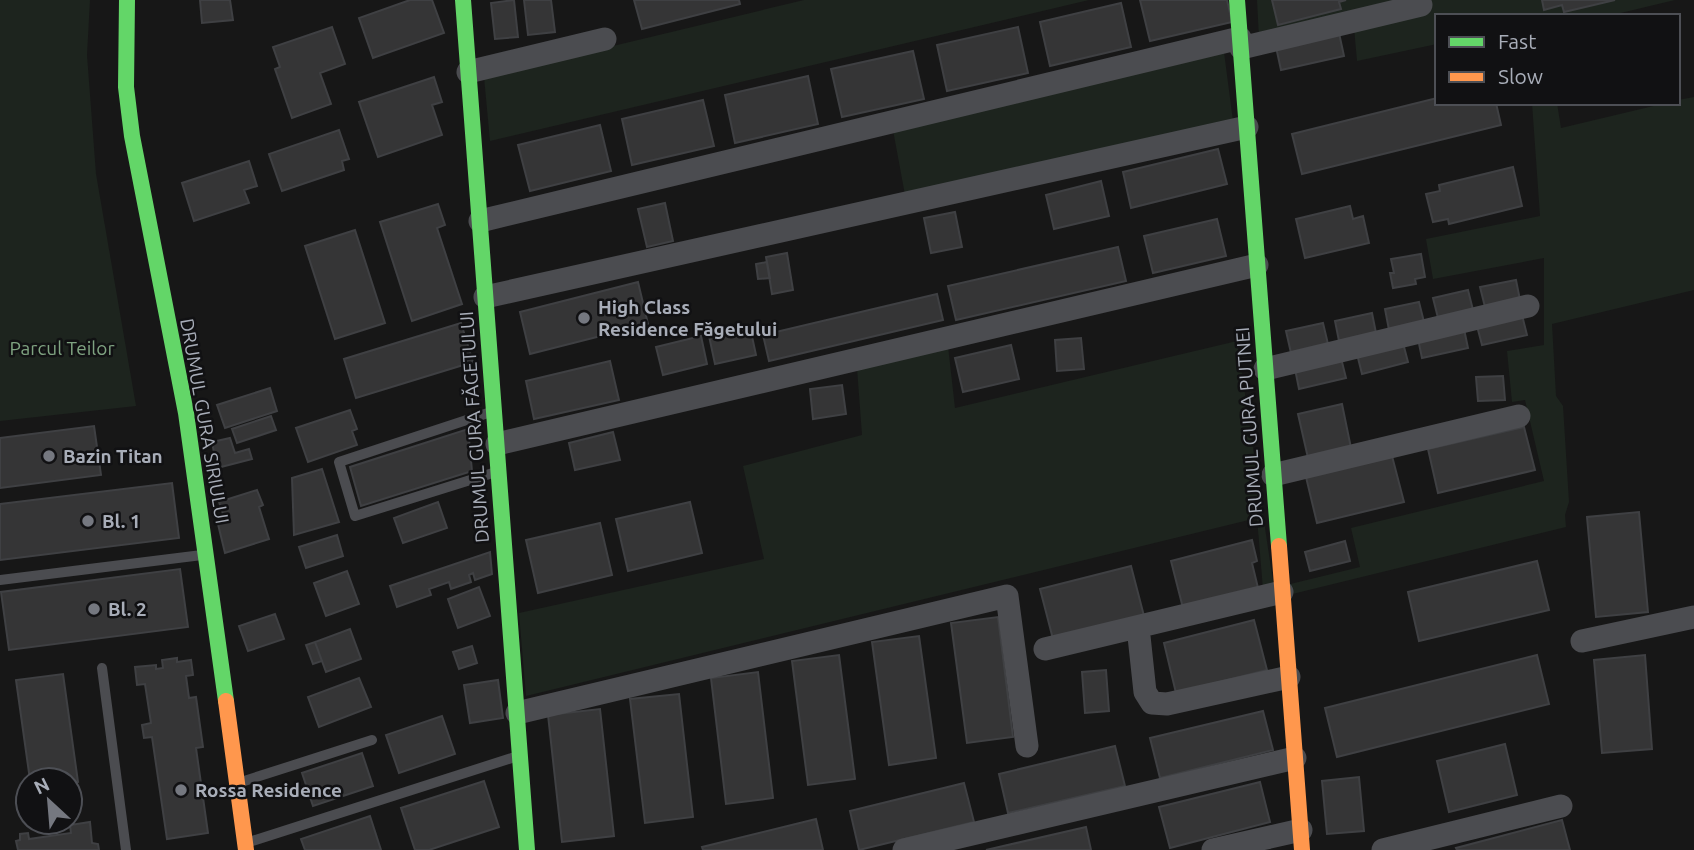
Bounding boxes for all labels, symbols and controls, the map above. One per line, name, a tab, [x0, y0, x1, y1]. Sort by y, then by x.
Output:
legend	[1435, 14, 1680, 105]
text: Fast	[1498, 29, 1536, 53]
text: Slow	[1498, 64, 1543, 88]
place label: High Class Residence Făgetului	[598, 296, 777, 340]
street label: DRUMUL GURA FĂGETULUI	[455, 310, 493, 544]
marker: High Class Residence Făgetului	[576, 310, 592, 326]
street label: DRUMUL GURA SIRIULUI	[176, 317, 234, 525]
street label: DRUMUL GURA PUTNEI	[1231, 326, 1267, 528]
park label: Parcul Teilor	[9, 337, 115, 359]
place label: Bazin Titan	[63, 445, 163, 467]
marker: Bazin Titan	[41, 448, 57, 464]
place label: Bl. 1	[102, 510, 141, 532]
marker: Bl. 1	[80, 513, 96, 529]
place label: Bl. 2	[108, 598, 147, 620]
marker: Bl. 2	[86, 601, 102, 617]
north arrow	[14, 766, 84, 836]
text: N	[30, 773, 53, 799]
place label: Rossa Residence	[195, 779, 342, 801]
marker: Rossa Residence	[173, 782, 189, 798]

